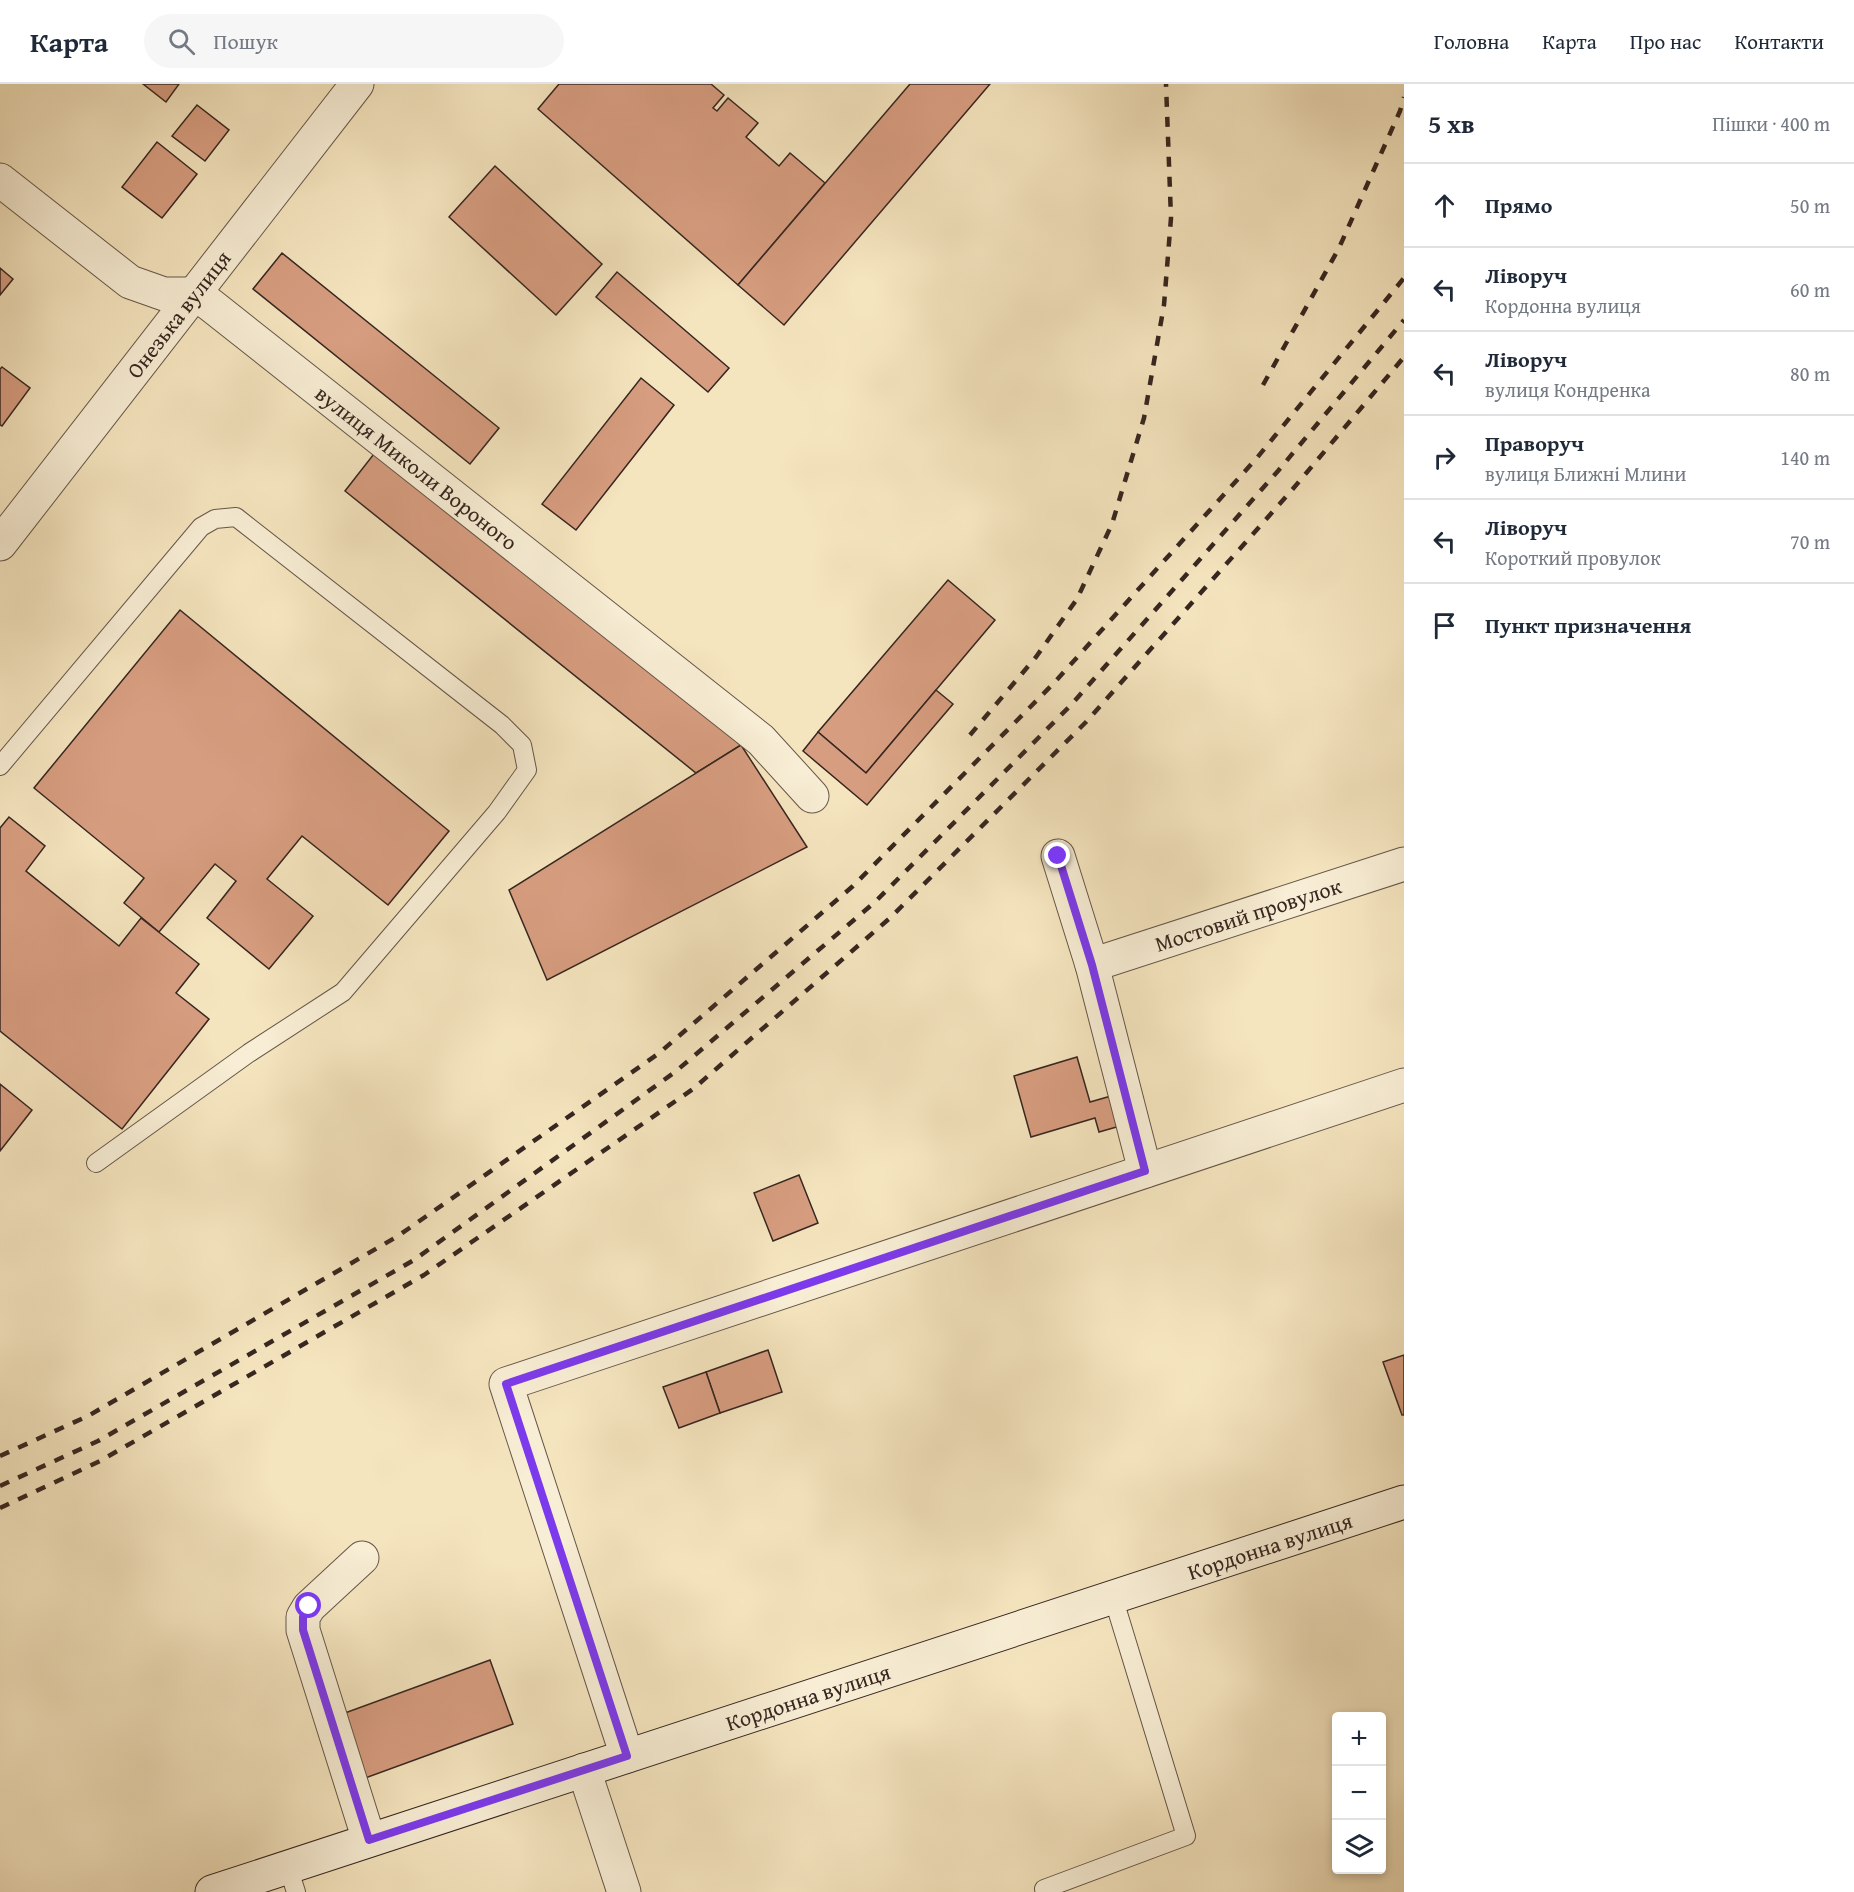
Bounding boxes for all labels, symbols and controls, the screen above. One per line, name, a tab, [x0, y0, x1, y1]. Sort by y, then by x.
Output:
search box	[144, 14, 564, 68]
text: Карта	[30, 21, 108, 62]
icon: search	[165, 25, 198, 58]
text: Пошук	[213, 25, 278, 57]
text: Головна	[1434, 26, 1509, 57]
text: Карта	[1542, 26, 1597, 57]
text: Про нас	[1630, 26, 1701, 57]
text: Контакти	[1734, 26, 1824, 57]
text: 5 хв	[1428, 104, 1475, 143]
text: Пішки · 400 m	[1712, 109, 1830, 138]
icon: ahead	[1428, 189, 1461, 222]
text: Прямо	[1485, 189, 1552, 221]
text: 50 m	[1790, 191, 1830, 220]
street label: Онезька вулиця	[119, 243, 238, 385]
text: Ліворуч	[1485, 259, 1567, 291]
icon: left	[1428, 273, 1461, 306]
text: 60 m	[1790, 275, 1830, 304]
text: Кордонна вулиця	[1485, 291, 1641, 320]
text: Ліворуч	[1485, 343, 1567, 375]
icon: left	[1428, 357, 1461, 390]
text: 80 m	[1790, 359, 1830, 388]
text: вулиця Кондренка	[1485, 375, 1650, 404]
street label: вулиця Миколи Вороного	[308, 378, 525, 558]
text: Праворуч	[1485, 427, 1584, 459]
icon: right	[1428, 441, 1461, 474]
text: 140 m	[1780, 443, 1830, 472]
text: вулиця Ближні Млини	[1485, 459, 1686, 488]
text: Ліворуч	[1485, 511, 1567, 543]
icon: left	[1428, 525, 1461, 558]
text: 70 m	[1790, 527, 1830, 556]
text: Короткий провулок	[1485, 543, 1661, 572]
icon: arrive	[1428, 609, 1461, 642]
text: Пункт призначення	[1485, 609, 1691, 641]
route end	[1044, 842, 1070, 868]
street label: Мостовий провулок	[1151, 869, 1346, 960]
street label: Кордонна вулиця	[1183, 1504, 1356, 1588]
route start	[295, 1592, 321, 1618]
street label: Кордонна вулиця	[721, 1655, 894, 1739]
map controls	[1332, 1712, 1386, 1874]
button: +	[1332, 1712, 1386, 1766]
button: −	[1332, 1766, 1386, 1820]
button: layers	[1332, 1820, 1386, 1874]

